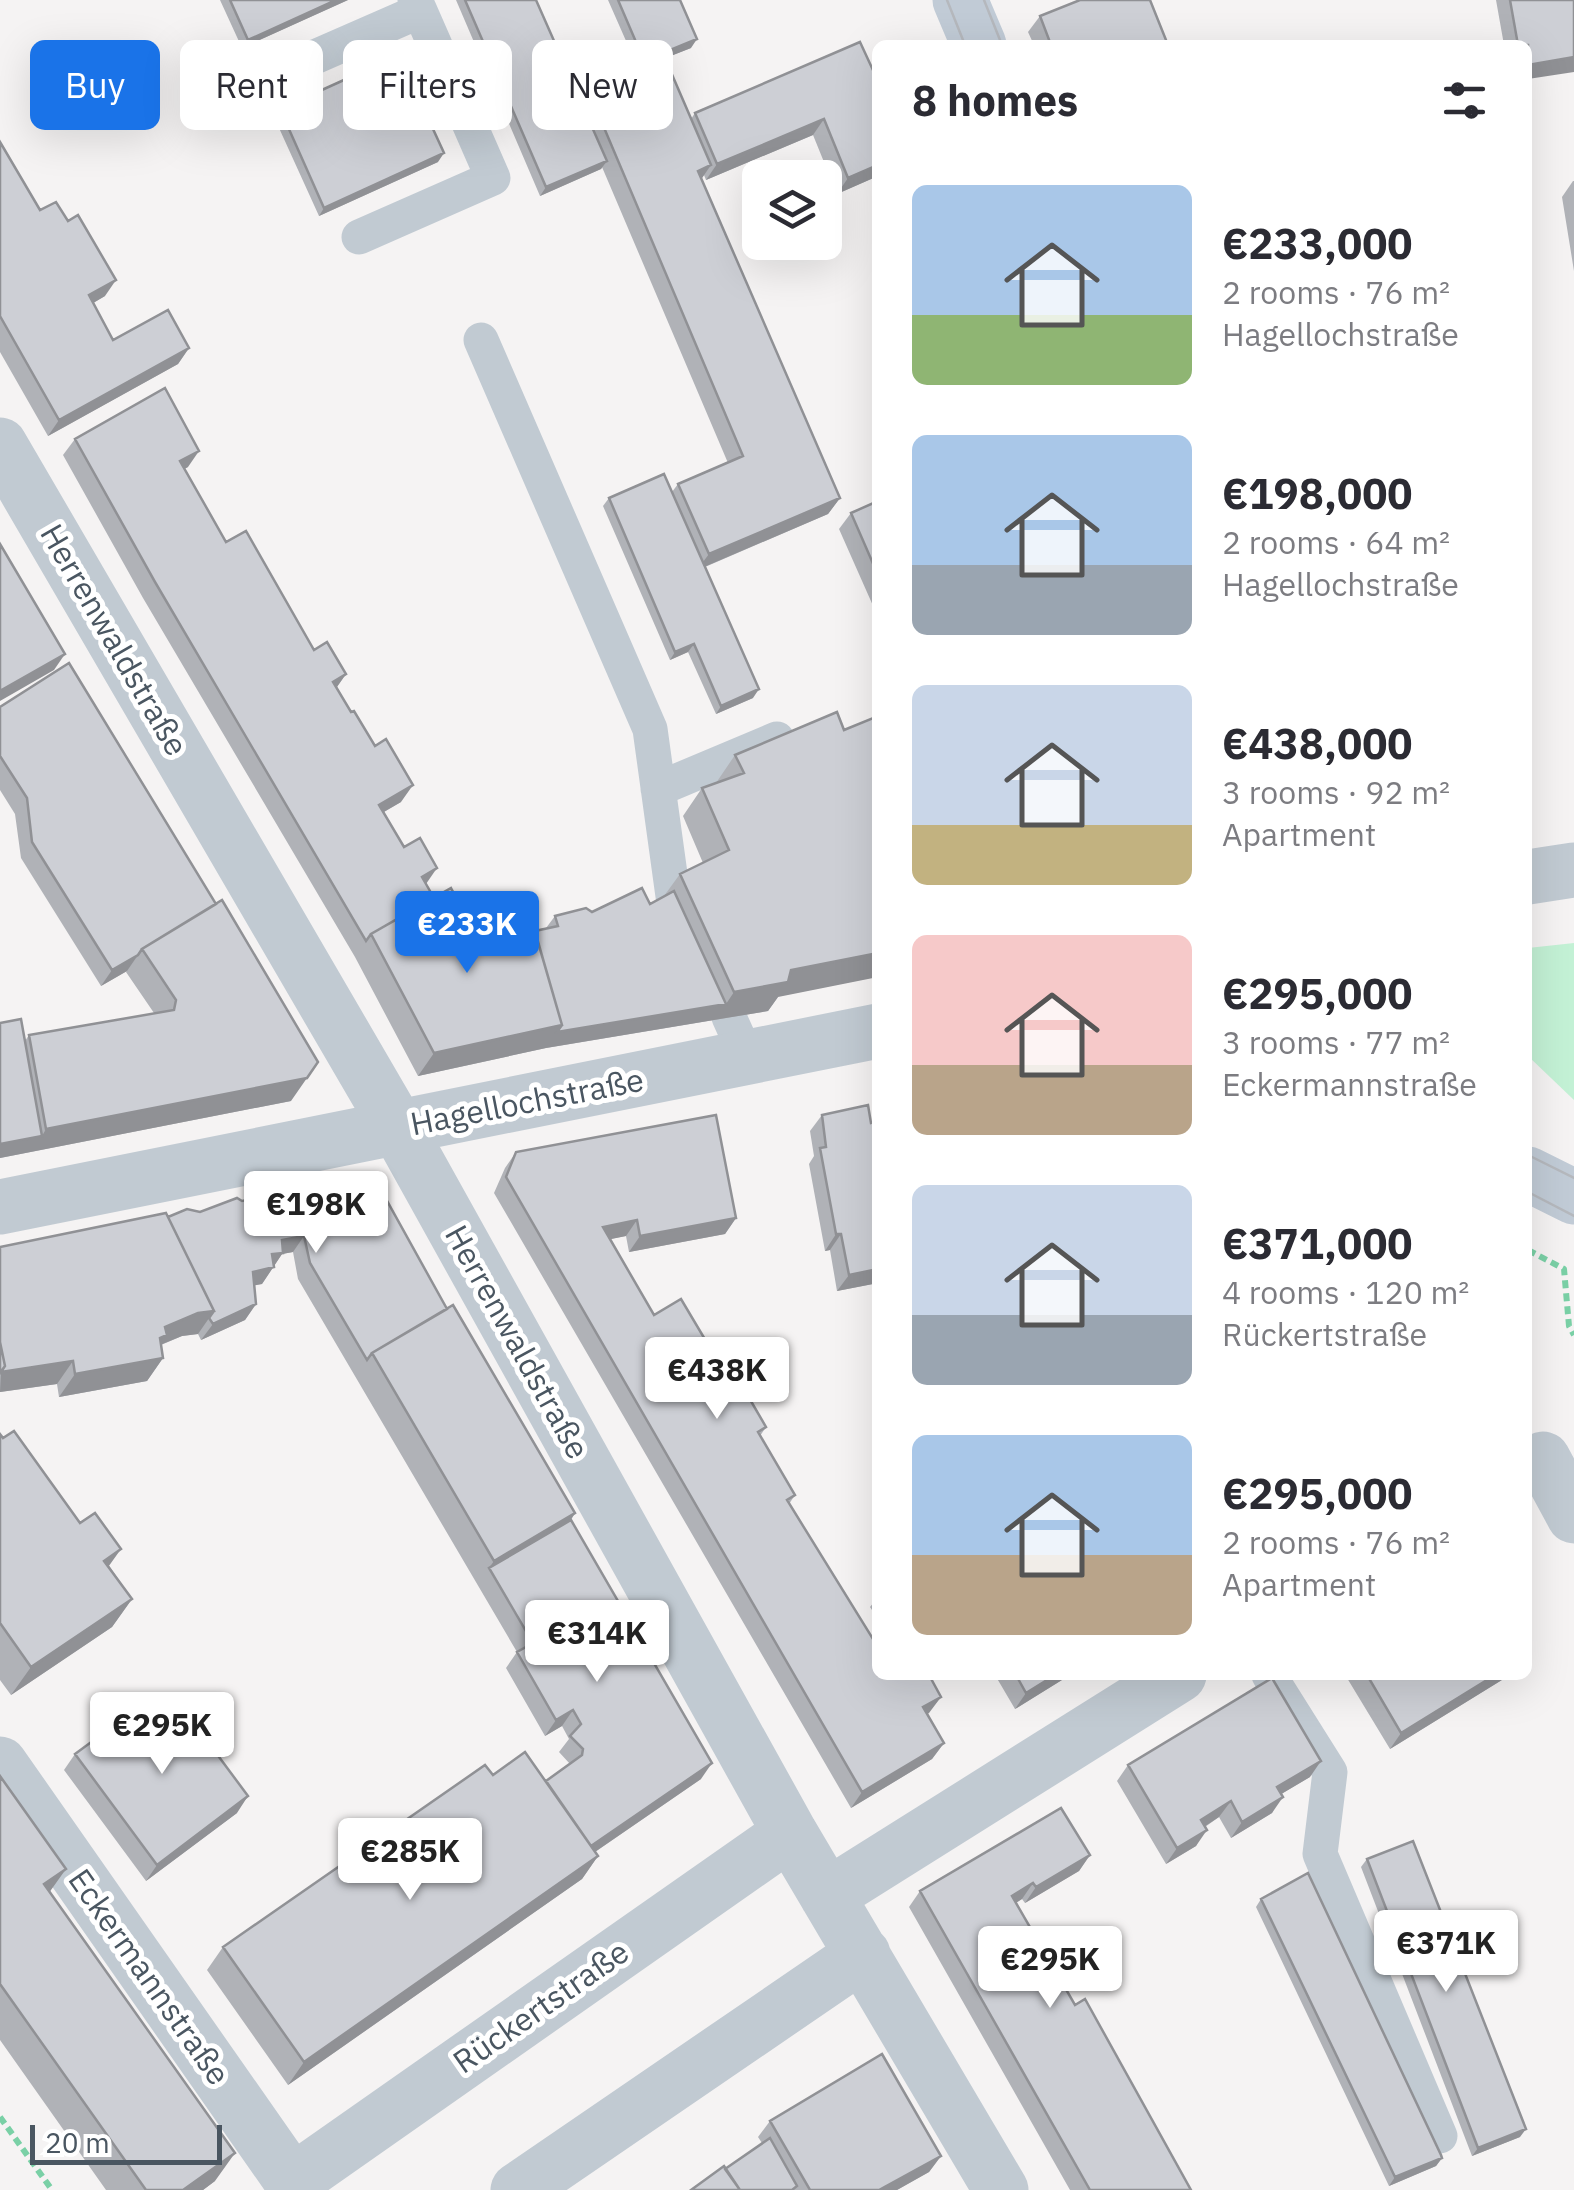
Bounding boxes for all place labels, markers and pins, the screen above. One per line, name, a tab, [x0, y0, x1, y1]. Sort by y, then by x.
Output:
pin: €233K	[397, 891, 537, 976]
pin: €198K	[246, 1171, 386, 1256]
pin: €438K	[647, 1337, 787, 1422]
pin: €314K	[527, 1600, 667, 1685]
pin: €295K	[92, 1692, 232, 1777]
pin: €285K	[340, 1818, 480, 1903]
pin: €371K	[1376, 1910, 1516, 1995]
pin: €295K	[980, 1926, 1120, 2011]

